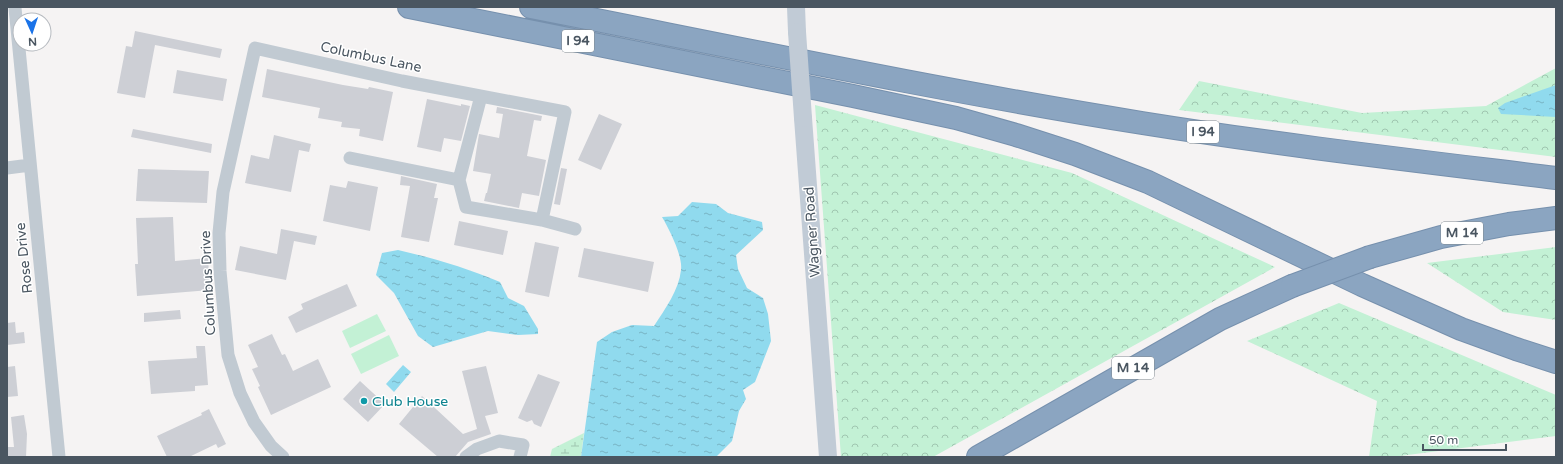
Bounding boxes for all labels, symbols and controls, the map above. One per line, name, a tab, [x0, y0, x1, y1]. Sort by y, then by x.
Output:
north arrow	[12, 12, 52, 52]
road number: I 94	[562, 30, 594, 52]
text: N	[28, 35, 37, 48]
street label: Columbus Lane	[319, 38, 423, 76]
road number: I 94	[1187, 121, 1219, 143]
street label: Wagner Road	[800, 186, 824, 278]
street label: Rose Drive	[12, 222, 36, 294]
road number: M 14	[1441, 222, 1483, 244]
street label: Columbus Drive	[197, 230, 219, 336]
road number: M 14	[1112, 357, 1154, 379]
place label: Club House	[372, 393, 448, 410]
marker: Club House	[359, 396, 369, 406]
scale bar	[1423, 426, 1506, 452]
text: 50 m	[1429, 433, 1458, 447]

